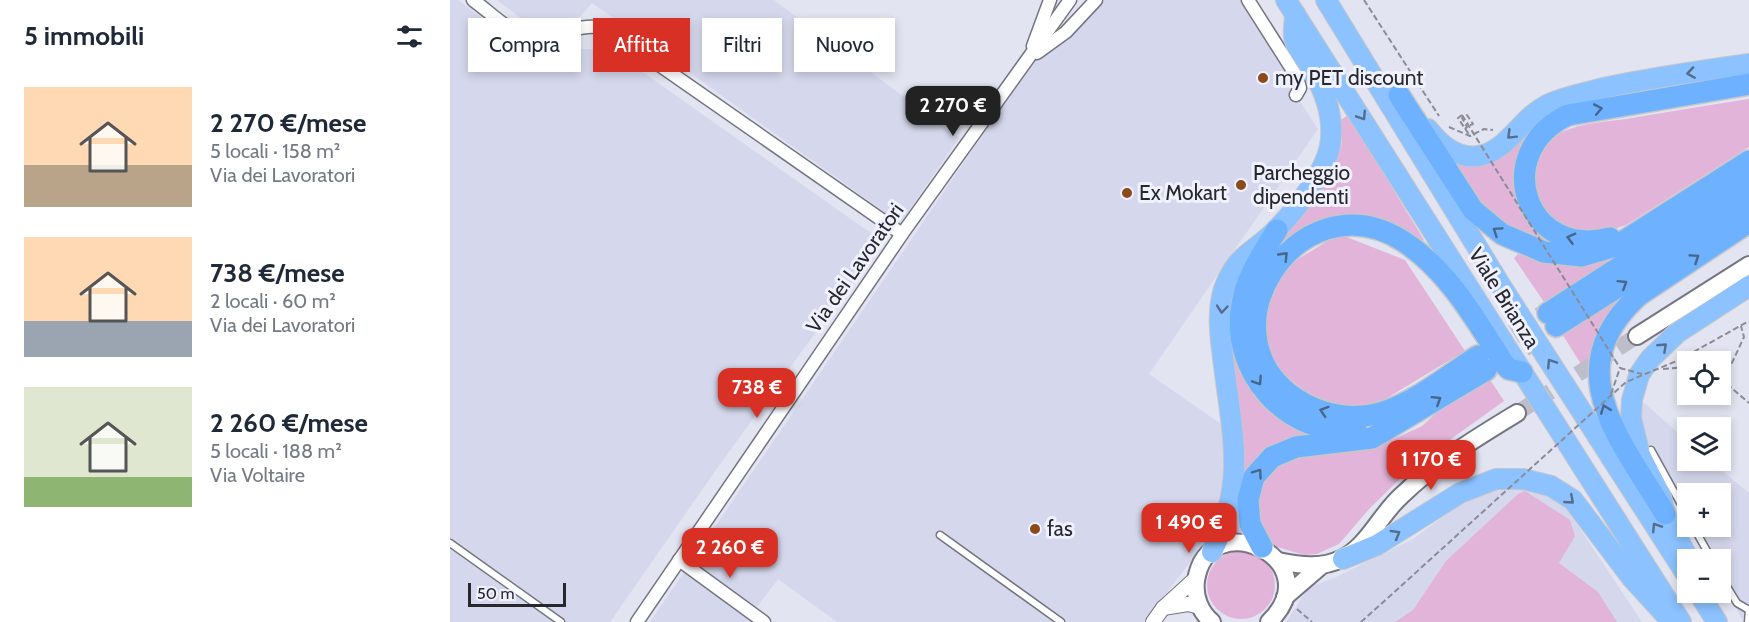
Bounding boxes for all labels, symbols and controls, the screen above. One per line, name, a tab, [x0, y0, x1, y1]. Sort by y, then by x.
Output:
chip: Compra	[468, 18, 581, 72]
chip: Affitta	[593, 18, 690, 72]
chip: Filtri	[702, 18, 782, 72]
chip: Nuovo	[794, 18, 895, 72]
text: 5 immobili	[24, 20, 144, 52]
icon: filters	[393, 20, 426, 53]
place label: my PET discount	[1275, 65, 1423, 90]
one-way arrow	[1687, 66, 1696, 78]
marker: my PET discount	[1256, 71, 1270, 85]
pin: 2 270 €	[898, 86, 1008, 137]
text: 2 270 €	[919, 93, 987, 117]
one-way arrow	[1592, 103, 1602, 116]
text: 2 270 €/mese	[210, 107, 366, 139]
one-way arrow	[1354, 109, 1365, 120]
icon: home	[72, 111, 144, 183]
one-way arrow	[1508, 128, 1519, 139]
text: 5 locali · 158 m²	[210, 139, 340, 163]
place label: Parcheggio dipendenti	[1253, 160, 1350, 209]
text: Via dei Lavoratori	[210, 163, 355, 187]
marker: Parcheggio dipendenti	[1234, 178, 1248, 192]
place label: Ex Mokart	[1139, 180, 1227, 205]
marker: Ex Mokart	[1120, 186, 1134, 200]
street label: Via dei Lavoratori	[801, 198, 909, 337]
one-way arrow	[1493, 227, 1504, 238]
one-way arrow	[1566, 233, 1577, 245]
street label: Viale Brianza	[1464, 243, 1545, 353]
one-way arrow	[1277, 253, 1288, 264]
one-way arrow	[1689, 253, 1699, 265]
text: 738 €/mese	[210, 257, 345, 289]
icon: home	[72, 261, 144, 333]
one-way arrow	[1617, 279, 1627, 291]
text: 2 locali · 60 m²	[210, 289, 336, 313]
one-way arrow	[1216, 304, 1229, 313]
text: Via dei Lavoratori	[210, 313, 355, 337]
one-way arrow	[1655, 343, 1666, 354]
map controls	[1677, 351, 1731, 603]
button: locate	[1677, 351, 1731, 405]
one-way arrow	[1546, 359, 1558, 369]
pin: 738 €	[715, 368, 799, 419]
text: 738 €	[732, 375, 782, 399]
one-way arrow	[1250, 375, 1261, 386]
one-way arrow	[1431, 396, 1441, 408]
one-way arrow	[1600, 404, 1613, 414]
one-way arrow	[1319, 406, 1330, 418]
text: 2 260 €/mese	[210, 407, 368, 439]
icon: home	[72, 411, 144, 483]
button: layers	[1677, 417, 1731, 471]
text: 5 locali · 188 m²	[210, 439, 342, 463]
pin: 1 170 €	[1376, 440, 1486, 491]
text: 1 170 €	[1401, 447, 1461, 471]
text: Via Voltaire	[210, 463, 305, 487]
one-way arrow	[1251, 468, 1262, 479]
button: +	[1677, 483, 1731, 537]
one-way arrow	[1563, 493, 1574, 504]
pin: 1 490 €	[1134, 503, 1244, 554]
text: 1 490 €	[1156, 510, 1222, 534]
place label: fas	[1047, 516, 1073, 541]
marker: fas	[1028, 522, 1042, 536]
one-way arrow	[1652, 523, 1663, 534]
pin: 2 260 €	[675, 528, 785, 579]
one-way arrow	[1390, 530, 1400, 542]
text: 2 260 €	[696, 535, 764, 559]
button: −	[1677, 549, 1731, 603]
scale bar	[468, 580, 566, 608]
text: 50 m	[477, 584, 514, 603]

